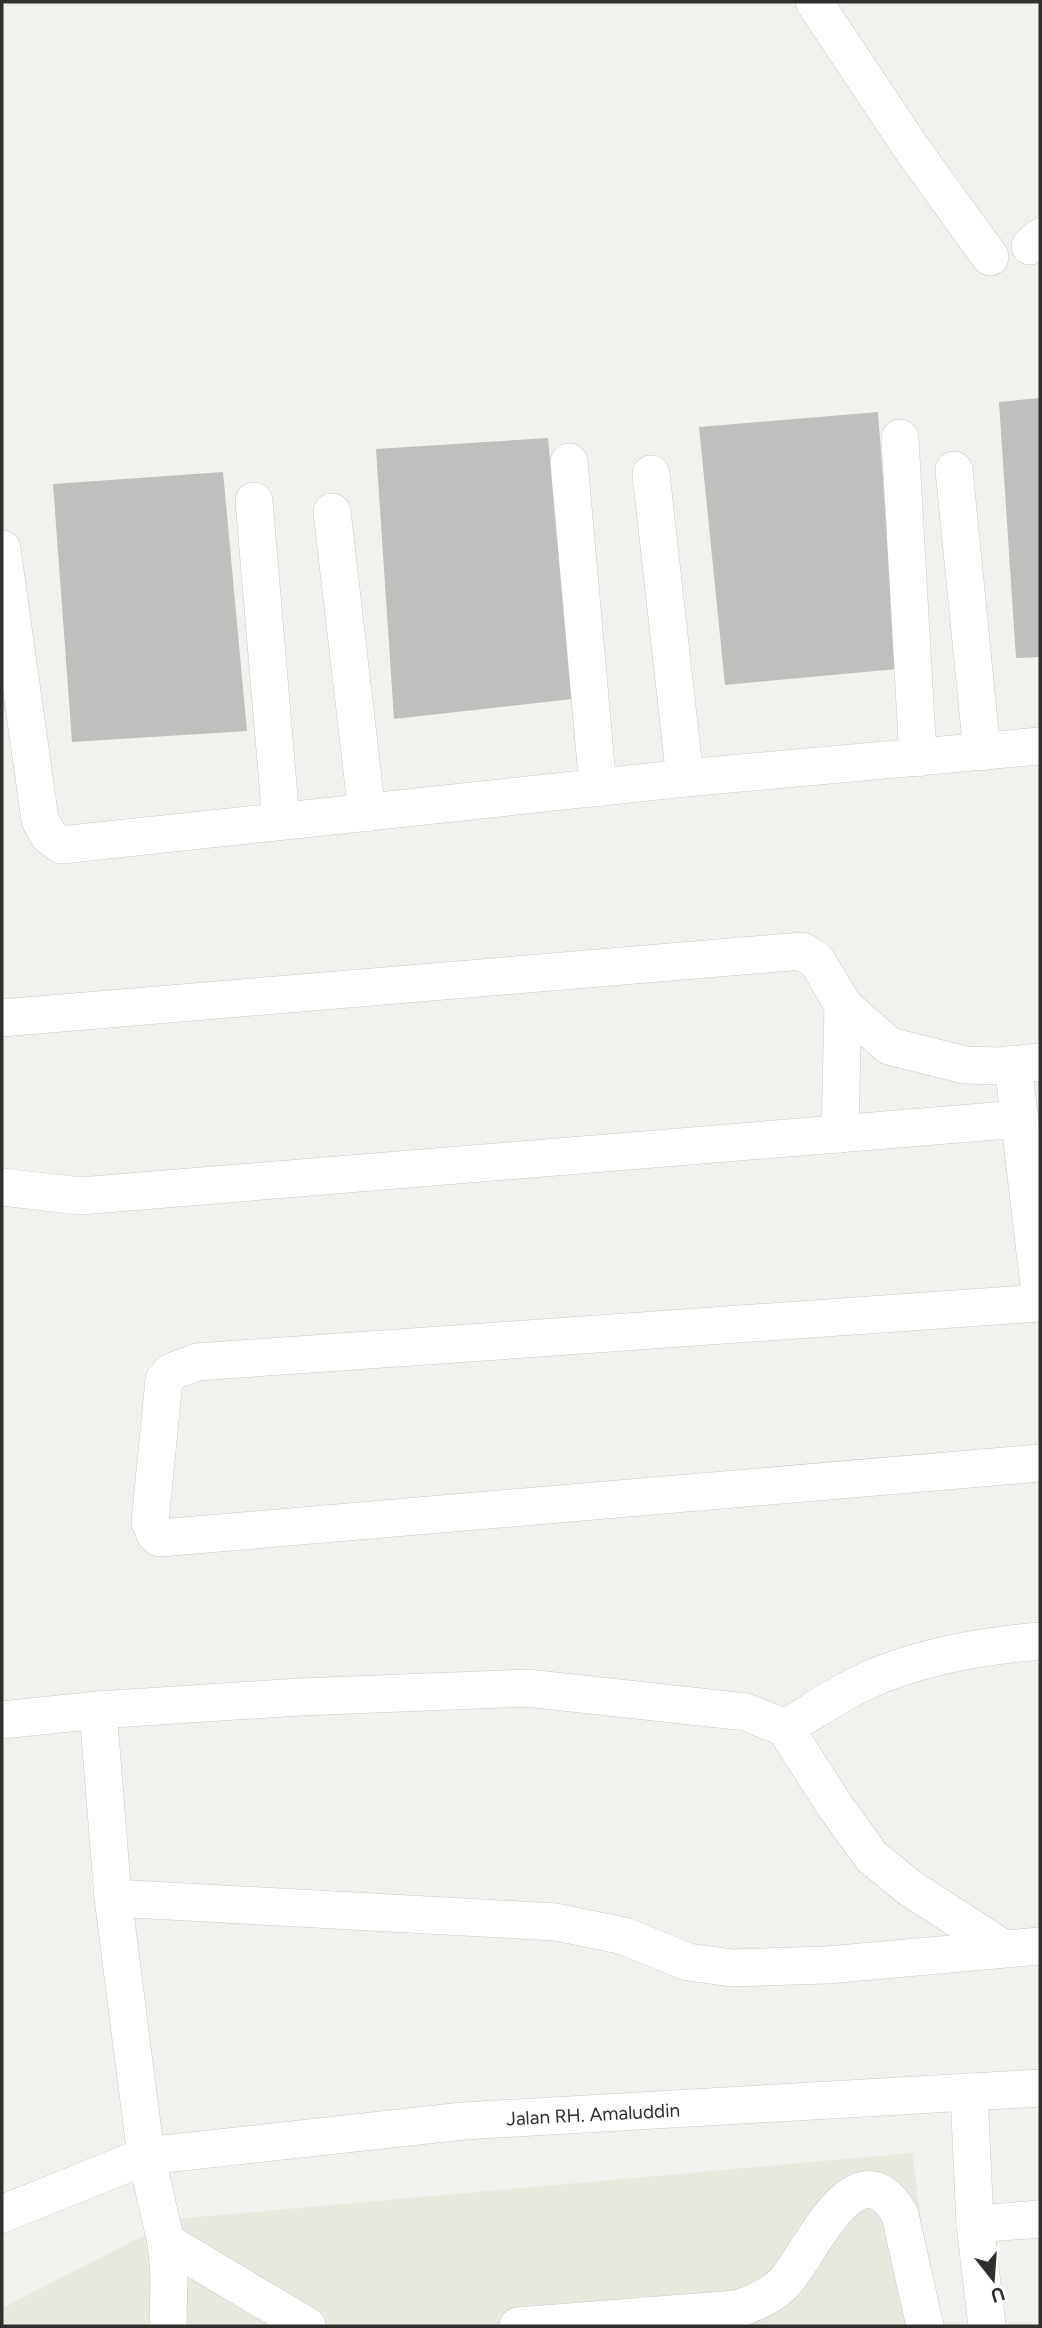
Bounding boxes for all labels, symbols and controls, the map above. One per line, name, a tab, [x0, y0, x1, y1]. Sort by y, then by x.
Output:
street label: Jalan RH. Amaluddin	[505, 2098, 681, 2131]
north arrow	[958, 2244, 1028, 2314]
text: U	[988, 2282, 1008, 2308]

